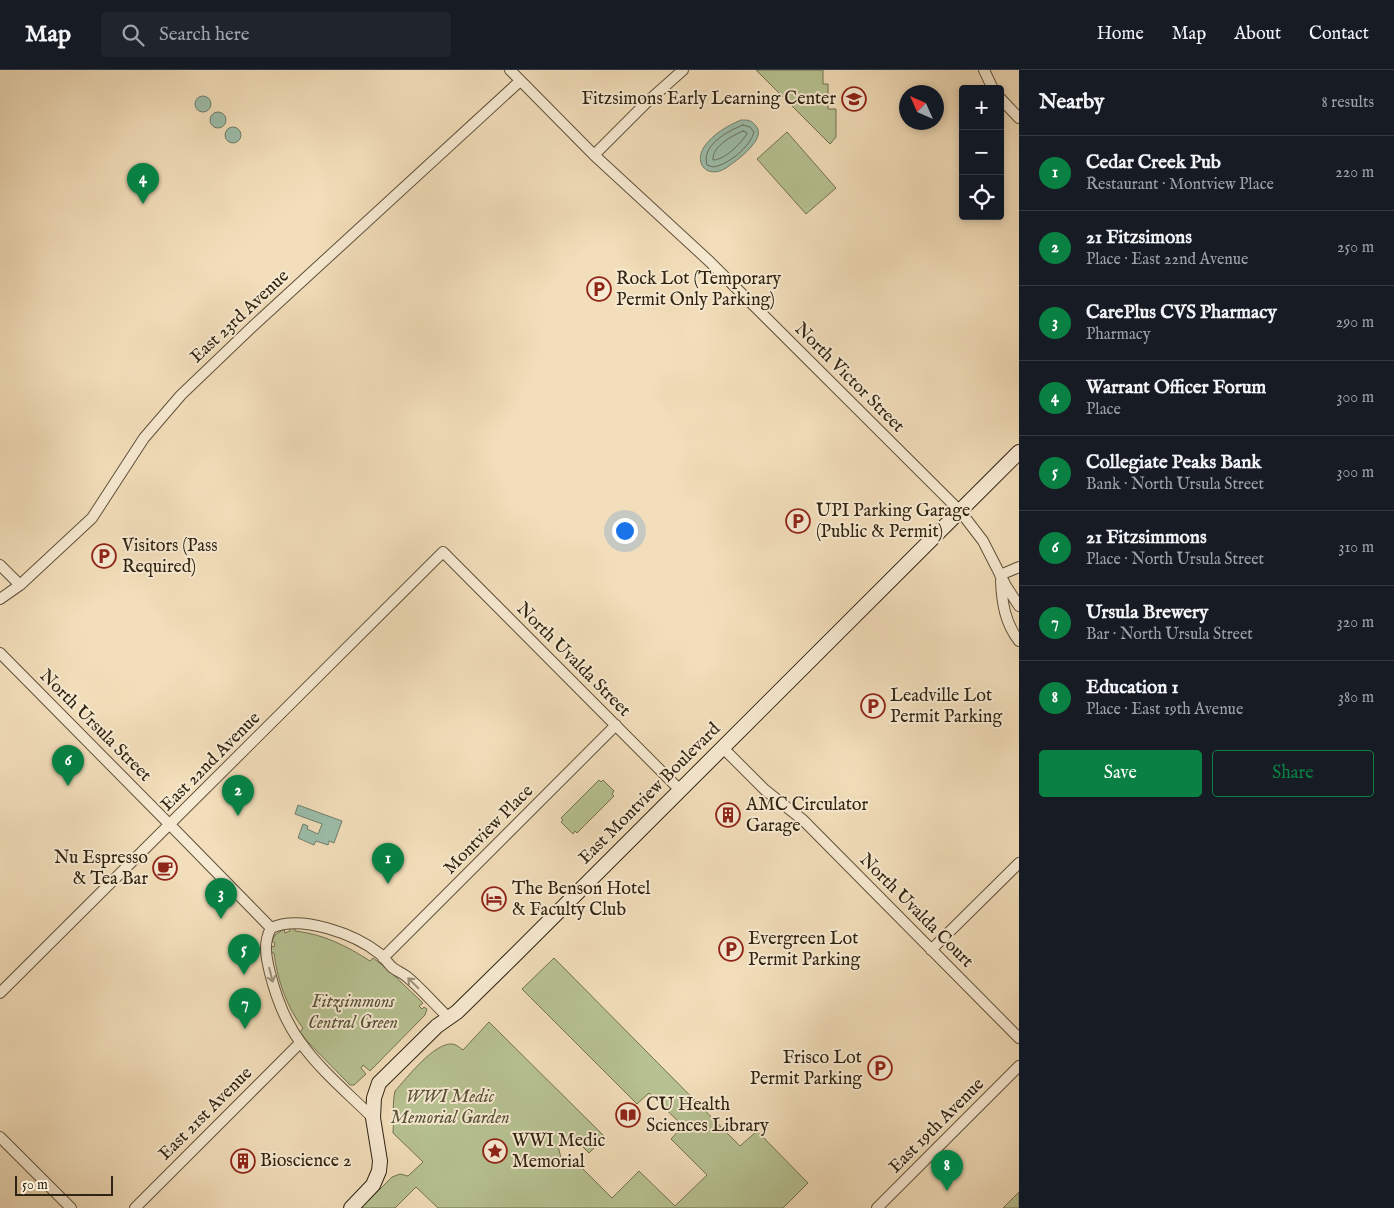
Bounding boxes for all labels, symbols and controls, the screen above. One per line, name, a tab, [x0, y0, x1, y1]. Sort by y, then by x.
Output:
search box	[101, 12, 451, 57]
text: Map	[25, 19, 71, 50]
icon: search	[119, 21, 147, 49]
text: Search here	[159, 23, 250, 47]
text: Home	[1097, 23, 1144, 46]
text: Map	[1172, 23, 1206, 46]
text: About	[1234, 23, 1281, 46]
text: Contact	[1309, 23, 1369, 46]
north arrow	[899, 85, 944, 130]
map controls	[959, 85, 1004, 220]
button: +	[959, 85, 1004, 130]
school or university icon: Fitzsimons Early Learning Center	[841, 86, 867, 112]
place label: Fitzsimons Early Learning Center	[581, 88, 836, 111]
text: Nearby	[1039, 89, 1104, 116]
text: 8 results	[1322, 93, 1374, 113]
button: −	[959, 130, 1004, 175]
text: Cedar Creek Pub	[1086, 151, 1221, 175]
pin: 4	[127, 163, 159, 204]
text: 1	[1052, 163, 1058, 183]
text: 220 m	[1335, 163, 1374, 183]
button: locate	[959, 175, 1004, 220]
text: Restaurant · Montview Place	[1086, 175, 1274, 195]
text: 21 Fitzsimons	[1086, 226, 1192, 250]
text: 2	[1051, 238, 1059, 258]
text: 250 m	[1337, 238, 1374, 258]
text: Place · East 22nd Avenue	[1086, 250, 1248, 270]
street label: East 23rd Avenue	[186, 265, 294, 369]
place label: Rock Lot (Temporary Permit Only Parking)	[616, 268, 781, 312]
parking icon: Rock Lot (Temporary Permit Only Parking)	[586, 276, 612, 302]
text: CarePlus CVS Pharmacy	[1086, 301, 1277, 325]
text: 3	[1052, 313, 1058, 333]
text: 290 m	[1336, 313, 1374, 333]
street label: North Victor Street	[789, 318, 909, 438]
text: Pharmacy	[1086, 325, 1151, 345]
text: Warrant Officer Forum	[1086, 376, 1266, 400]
text: 4	[1051, 388, 1059, 408]
text: 300 m	[1336, 388, 1374, 408]
text: Place	[1086, 400, 1121, 420]
text: Collegiate Peaks Bank	[1086, 451, 1262, 475]
text: 5	[1052, 463, 1058, 483]
text: 300 m	[1336, 463, 1374, 483]
text: Bank · North Ursula Street	[1086, 475, 1264, 495]
place label: UPI Parking Garage (Public & Permit)	[816, 500, 970, 544]
parking icon: UPI Parking Garage (Public & Permit)	[785, 508, 811, 534]
your location	[612, 518, 638, 544]
text: 21 Fitzsimmons	[1086, 526, 1207, 550]
place label: Visitors (Pass Required)	[121, 535, 218, 579]
text: 6	[1052, 538, 1058, 558]
text: 310 m	[1338, 538, 1374, 558]
parking icon: Visitors (Pass Required)	[91, 543, 117, 569]
text: Place · North Ursula Street	[1086, 550, 1264, 570]
street label: North Uvalda Street	[511, 598, 635, 722]
text: Ursula Brewery	[1086, 601, 1208, 625]
text: 7	[1051, 613, 1059, 633]
text: 320 m	[1337, 613, 1374, 633]
text: Bar · North Ursula Street	[1086, 625, 1253, 645]
street label: North Ursula Street	[34, 665, 156, 787]
text: Education 1	[1086, 676, 1179, 700]
place label: Leadville Lot Permit Parking	[890, 685, 1002, 729]
text: 8	[1052, 688, 1058, 708]
text: 380 m	[1338, 688, 1374, 708]
parking icon: Leadville Lot Permit Parking	[860, 693, 886, 719]
text: Place · East 19th Avenue	[1086, 700, 1243, 720]
street label: East 22nd Avenue	[157, 708, 265, 816]
street label: East Montview Boulevard	[574, 718, 726, 870]
pin: 6	[52, 745, 84, 786]
button: Save	[1039, 750, 1202, 797]
button: Share	[1212, 750, 1374, 797]
pin: 2	[222, 775, 254, 816]
street label: Montview Place	[439, 780, 539, 880]
place label: AMC Circulator Garage	[745, 794, 868, 838]
building icon: AMC Circulator Garage	[715, 802, 741, 828]
pin: 1	[372, 843, 404, 884]
place label: Nu Espresso & Tea Bar	[54, 847, 148, 891]
street label: North Uvalda Court	[854, 849, 978, 973]
cafe icon: Nu Espresso & Tea Bar	[152, 855, 178, 881]
pin: 3	[205, 878, 237, 919]
place label: The Benson Hotel & Faculty Club	[512, 878, 650, 922]
hotel icon: The Benson Hotel & Faculty Club	[481, 886, 507, 912]
place label: Evergreen Lot Permit Parking	[748, 928, 860, 972]
pin: 5	[228, 934, 260, 975]
parking icon: Evergreen Lot Permit Parking	[718, 936, 744, 962]
one-way arrow	[266, 967, 276, 983]
one-way arrow	[407, 977, 420, 989]
pin: 7	[229, 988, 261, 1029]
park label: Fitzsimmons Central Green	[308, 991, 398, 1035]
place label: Frisco Lot Permit Parking	[750, 1047, 862, 1091]
parking icon: Frisco Lot Permit Parking	[867, 1055, 893, 1081]
street label: East 21st Avenue	[154, 1062, 258, 1166]
street label: East 19th Avenue	[884, 1073, 990, 1179]
park label: WWI Medic Memorial Garden	[390, 1086, 510, 1130]
place label: CU Health Sciences Library	[646, 1094, 769, 1138]
library icon: CU Health Sciences Library	[615, 1102, 641, 1128]
place label: WWI Medic Memorial	[512, 1130, 605, 1174]
place icon: WWI Medic Memorial	[482, 1138, 508, 1164]
building icon: Bioscience 2	[230, 1148, 256, 1174]
place label: Bioscience 2	[260, 1150, 351, 1173]
pin: 8	[931, 1150, 963, 1191]
scale bar	[15, 1173, 112, 1196]
text: 50 m	[22, 1176, 48, 1194]

